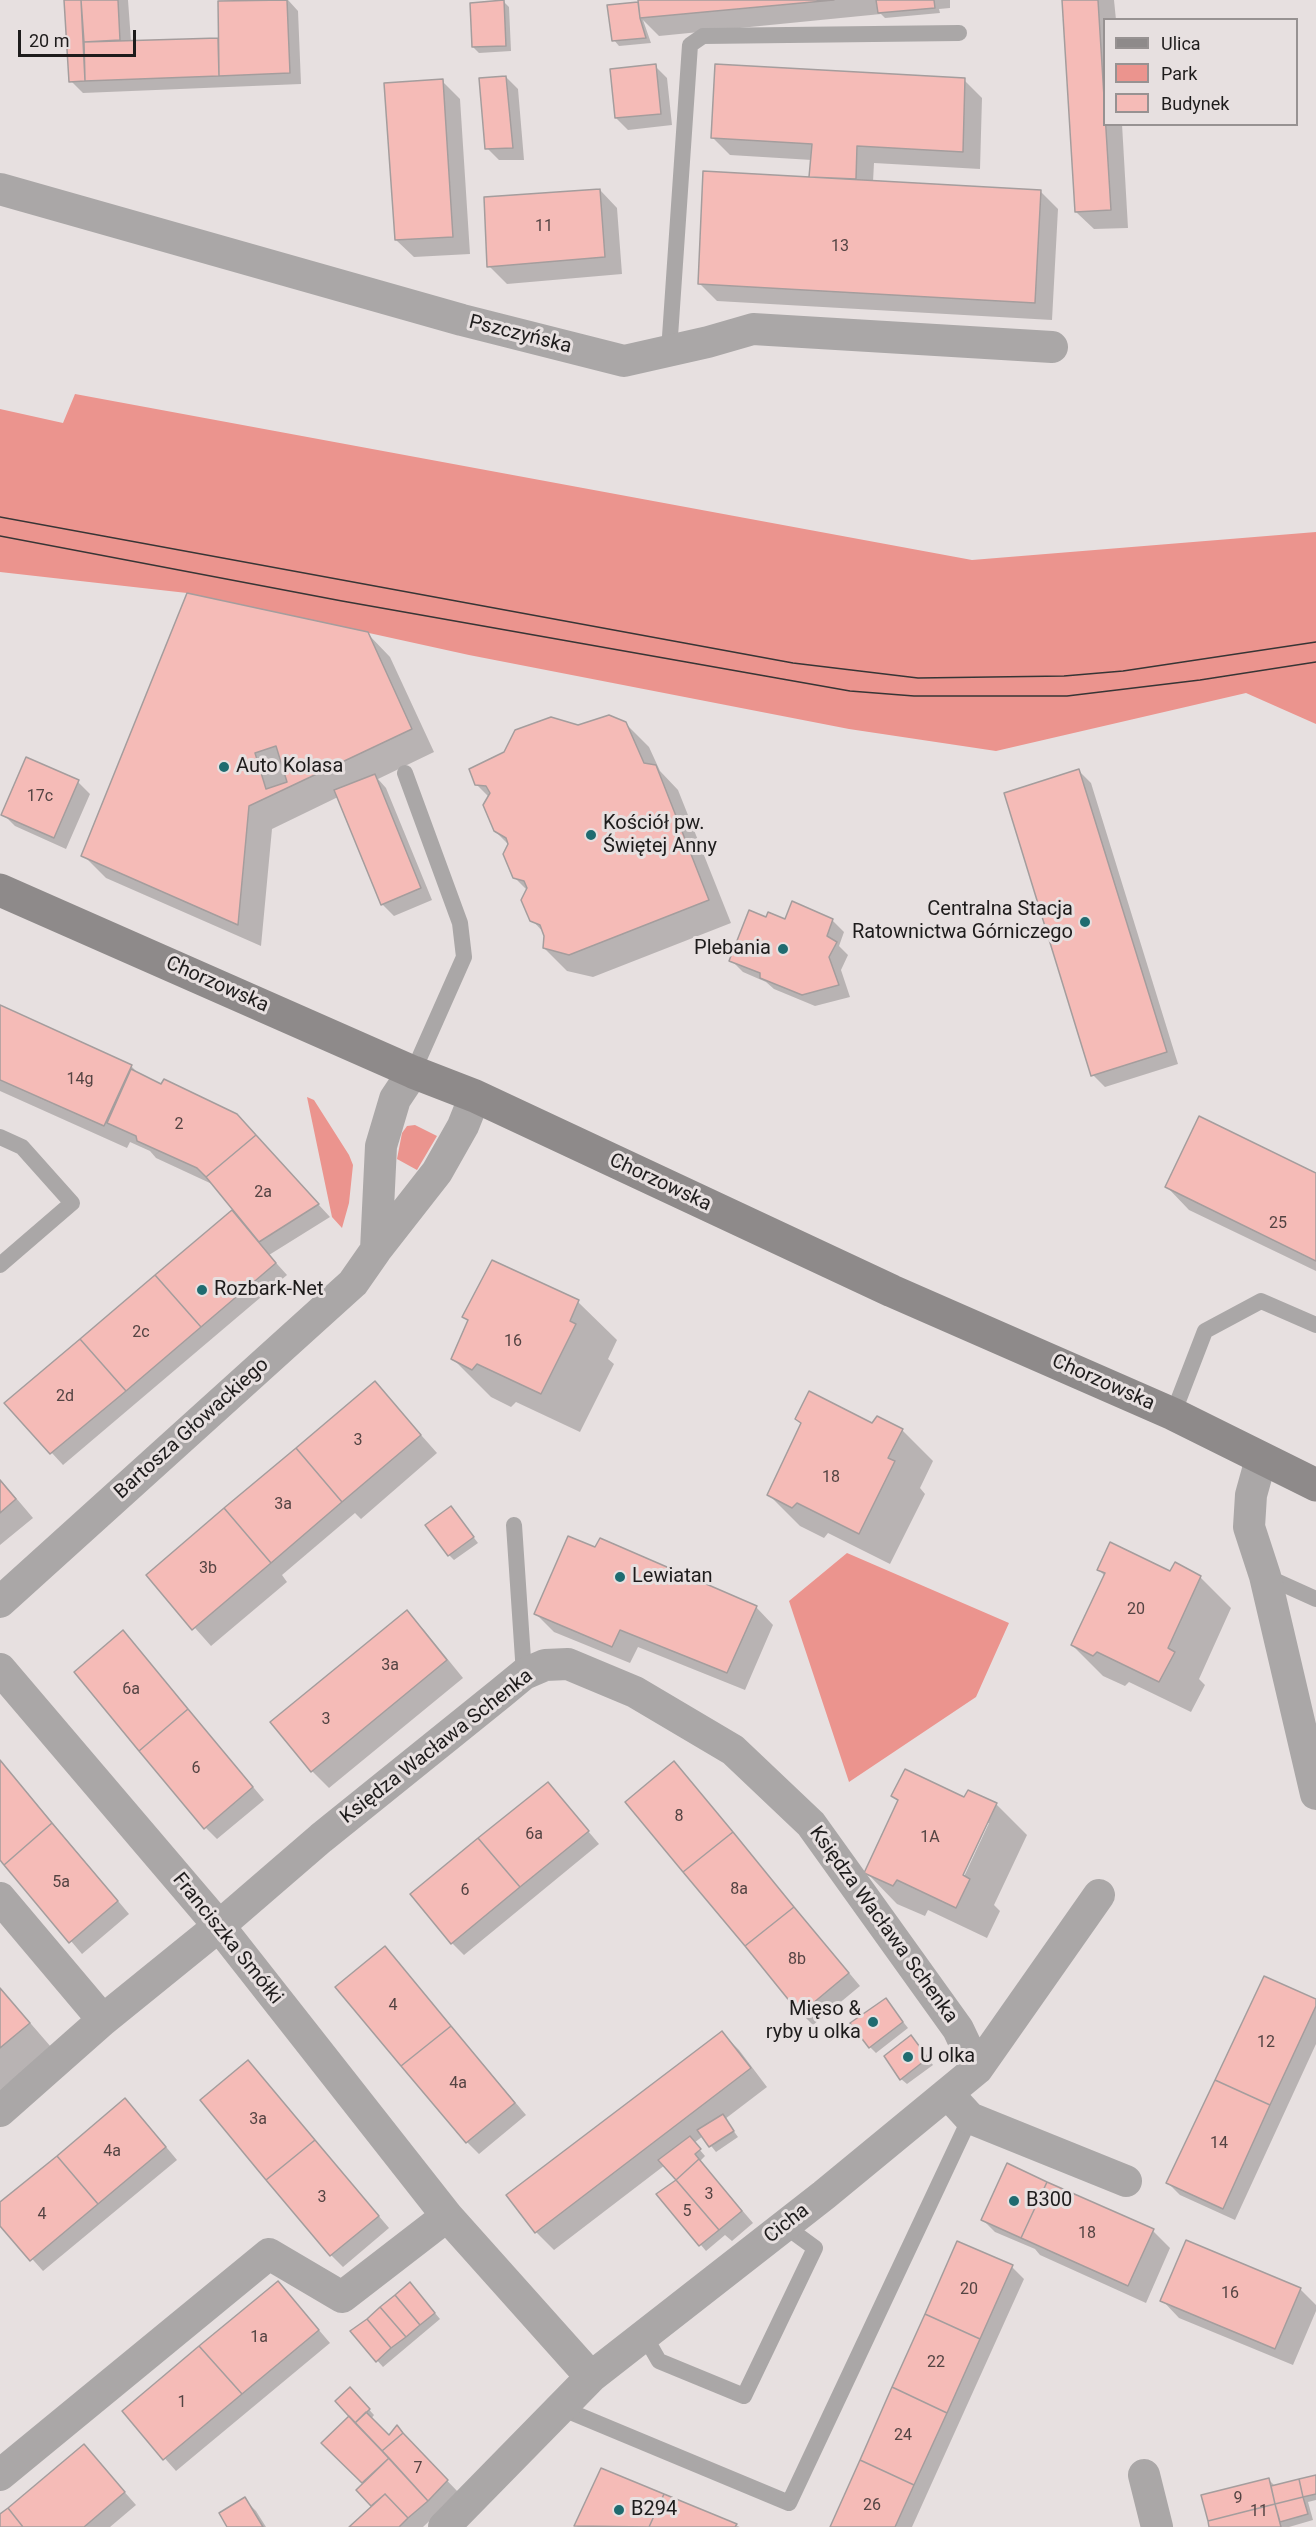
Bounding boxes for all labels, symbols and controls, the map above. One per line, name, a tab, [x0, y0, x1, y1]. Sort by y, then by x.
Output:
scale bar	[21, 18, 140, 56]
legend	[1103, 18, 1298, 126]
text: 20 m	[29, 30, 69, 51]
text: Ulica	[1161, 33, 1201, 54]
text: Park	[1161, 63, 1197, 84]
text: Budynek	[1161, 93, 1229, 114]
house number: 11	[535, 217, 553, 237]
house number: 13	[831, 237, 849, 257]
street label: Pszczyńska	[466, 311, 574, 359]
place label: Auto Kolasa	[236, 755, 343, 779]
marker: Auto Kolasa	[217, 760, 231, 774]
house number: 17c	[27, 787, 53, 807]
place label: Kościół pw. Świętej Anny	[603, 812, 717, 859]
marker: Kościół pw. Świętej Anny	[584, 828, 598, 842]
place label: Centralna Stacja Ratownictwa Górniczego	[852, 898, 1073, 945]
marker: Centralna Stacja Ratownictwa Górniczego	[1078, 915, 1092, 929]
place label: Plebania	[694, 937, 771, 961]
marker: Plebania	[776, 942, 790, 956]
street label: Chorzowska	[162, 952, 272, 1018]
house number: 14g	[67, 1070, 93, 1090]
house number: 2	[175, 1115, 183, 1135]
street label: Chorzowska	[605, 1149, 715, 1217]
house number: 2a	[254, 1183, 272, 1203]
house number: 25	[1269, 1214, 1287, 1234]
place label: Rozbark-Net	[214, 1278, 323, 1302]
marker: Rozbark-Net	[195, 1283, 209, 1297]
house number: 2c	[132, 1323, 150, 1343]
house number: 16	[504, 1332, 522, 1352]
street label: Chorzowska	[1048, 1350, 1158, 1416]
street label: Bartosza Głowackiego	[110, 1353, 274, 1505]
house number: 2d	[56, 1387, 74, 1407]
house number: 3	[354, 1431, 362, 1451]
house number: 18	[822, 1468, 840, 1488]
house number: 3a	[274, 1495, 292, 1515]
house number: 3b	[199, 1559, 217, 1579]
place label: Lewiatan	[632, 1565, 713, 1589]
marker: Lewiatan	[613, 1570, 627, 1584]
house number: 20	[1127, 1600, 1145, 1620]
house number: 3a	[381, 1656, 399, 1676]
street label: Księdza Wacława Schenka	[336, 1664, 538, 1830]
house number: 6a	[122, 1680, 140, 1700]
house number: 3	[322, 1710, 330, 1730]
house number: 6	[192, 1759, 200, 1779]
house number: 8	[675, 1807, 683, 1827]
street label: Księdza Wacława Schenka	[804, 1822, 962, 2028]
house number: 6a	[525, 1825, 543, 1845]
house number: 1A	[920, 1828, 940, 1848]
street label: Franciszka Smółki	[167, 1869, 287, 2009]
house number: 5a	[52, 1873, 70, 1893]
house number: 8a	[730, 1880, 748, 1900]
house number: 6	[461, 1881, 469, 1901]
house number: 8b	[788, 1950, 806, 1970]
house number: 4	[389, 1996, 397, 2016]
place label: Mięso & ryby u olka	[766, 1998, 861, 2045]
marker: Mięso & ryby u olka	[866, 2015, 880, 2029]
house number: 12	[1257, 2033, 1275, 2053]
place label: U olka	[920, 2045, 975, 2069]
marker: U olka	[901, 2050, 915, 2064]
house number: 4a	[449, 2074, 467, 2094]
house number: 3a	[249, 2110, 267, 2130]
house number: 14	[1210, 2134, 1228, 2154]
house number: 4a	[103, 2142, 121, 2162]
house number: 3	[705, 2185, 713, 2205]
house number: 3	[318, 2188, 326, 2208]
place label: B300	[1026, 2189, 1072, 2213]
marker: B300	[1007, 2194, 1021, 2208]
street label: Cicha	[760, 2199, 814, 2249]
house number: 5	[683, 2202, 691, 2222]
house number: 4	[38, 2205, 46, 2225]
house number: 18	[1078, 2224, 1096, 2244]
house number: 20	[960, 2280, 978, 2300]
house number: 16	[1221, 2284, 1239, 2304]
house number: 1a	[250, 2328, 268, 2348]
house number: 22	[927, 2353, 945, 2373]
house number: 1	[178, 2393, 186, 2413]
house number: 24	[894, 2426, 912, 2446]
house number: 7	[414, 2459, 422, 2479]
house number: 9	[1234, 2489, 1242, 2509]
house number: 26	[863, 2496, 881, 2516]
place label: B294	[631, 2498, 677, 2522]
house number: 11	[1250, 2502, 1268, 2522]
marker: B294	[612, 2503, 626, 2517]

